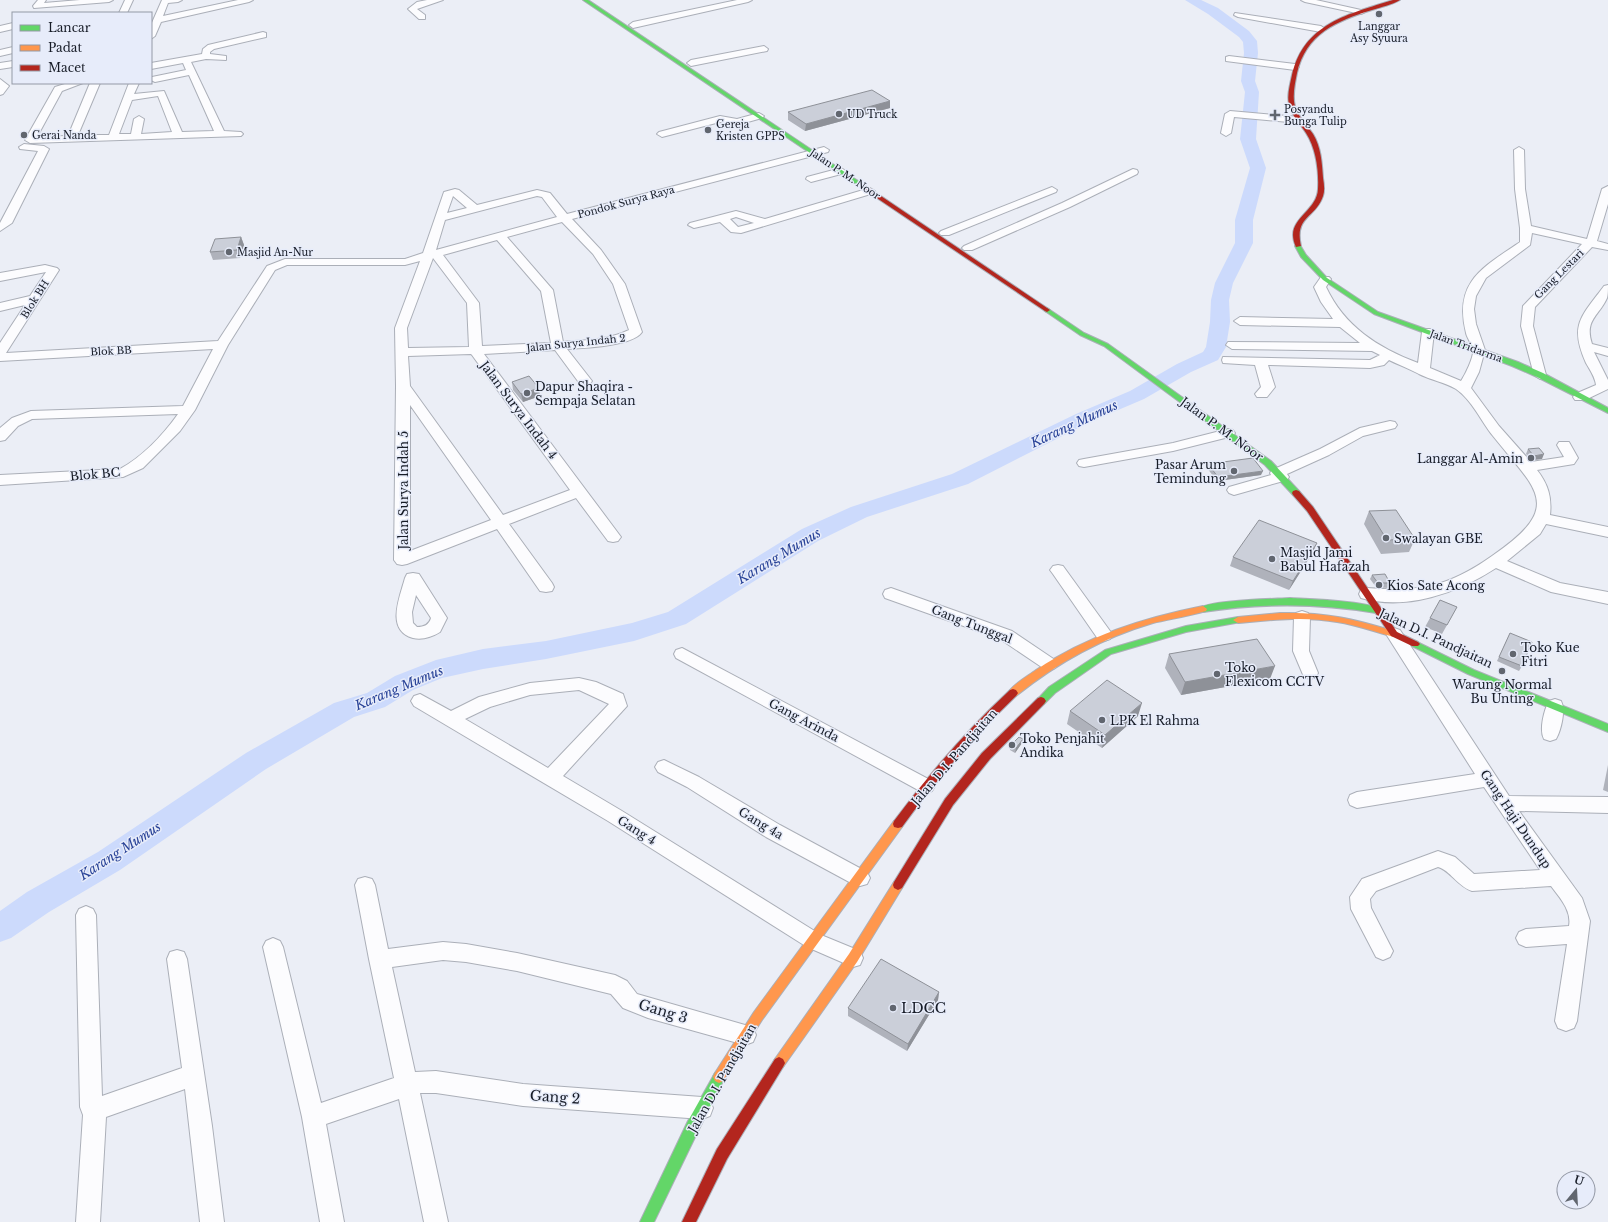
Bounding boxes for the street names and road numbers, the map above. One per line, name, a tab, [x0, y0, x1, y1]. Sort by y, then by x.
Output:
street label: Jalan P. M. Noor	[806, 144, 883, 203]
street label: Pondok Surya Raya	[576, 183, 676, 221]
street label: Gang Lestari	[1531, 246, 1587, 302]
street label: Blok BH	[18, 277, 52, 321]
street label: Jalan Tridarma	[1426, 326, 1504, 365]
street label: Jalan Surya Indah 2	[524, 331, 626, 355]
street label: Blok BB	[90, 343, 132, 359]
street label: Jalan Surya Indah 4	[476, 356, 561, 462]
street label: Jalan P. M. Noor	[1176, 393, 1267, 464]
street label: Jalan Surya Indah 5	[396, 430, 411, 551]
street label: Blok BC	[69, 464, 121, 484]
street label: Gang Tunggal	[929, 602, 1015, 646]
street label: Jalan D.I. Pandjaitan	[1375, 604, 1495, 671]
street label: Gang Arinda	[766, 695, 842, 745]
street label: Jalan D.I. Pandjaitan	[907, 706, 1000, 810]
street label: Gang Haji Dundup	[1477, 767, 1555, 871]
street label: Gang 4a	[736, 804, 786, 842]
street label: Gang 4	[615, 812, 659, 848]
street label: Gang 3	[636, 995, 690, 1027]
street label: Jalan D.I. Pandjaitan	[684, 1021, 759, 1137]
street label: Gang 2	[529, 1086, 581, 1108]

